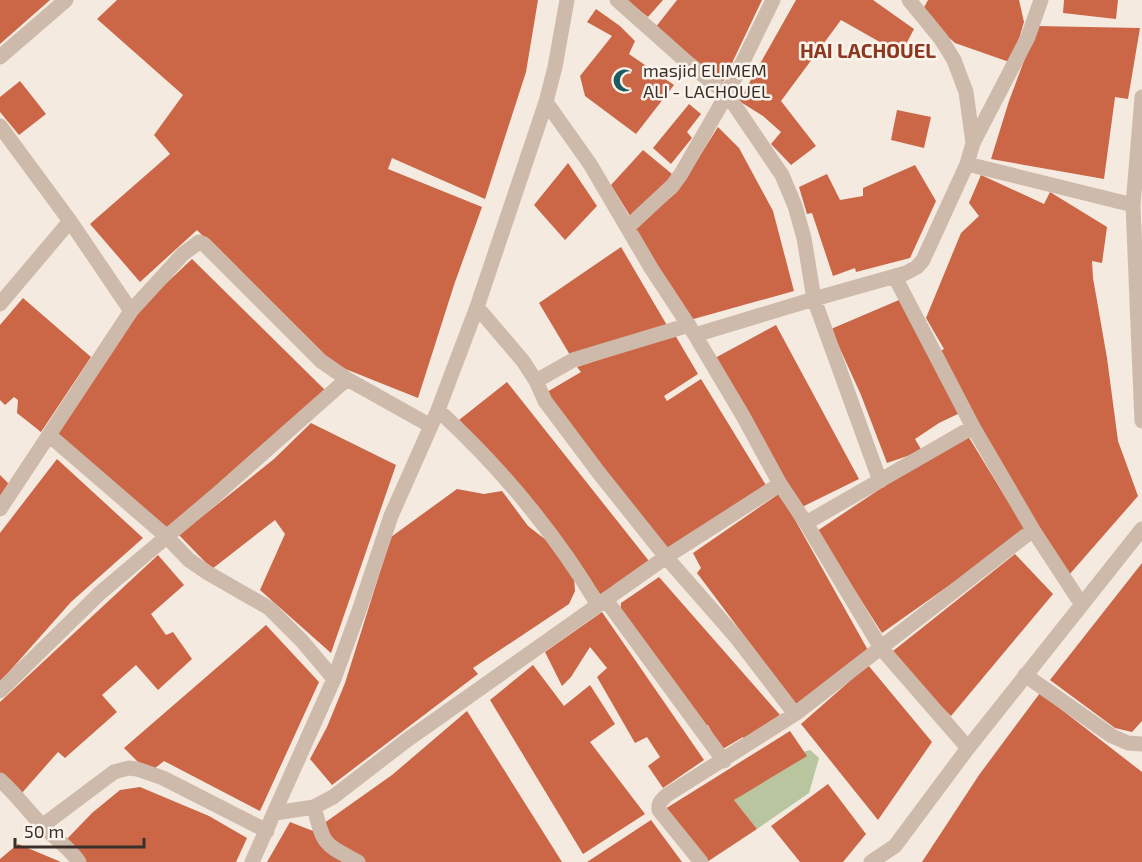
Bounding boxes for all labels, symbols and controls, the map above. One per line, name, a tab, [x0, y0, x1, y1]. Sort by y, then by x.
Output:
district label: HAI LACHOUEL	[800, 38, 936, 62]
place label: masjid ELIMEM ALI - LACHOUEL	[643, 59, 770, 102]
mosque icon: masjid ELIMEM ALI - LACHOUEL	[612, 67, 638, 93]
scale bar	[15, 811, 144, 849]
text: 50 m	[24, 820, 64, 842]

